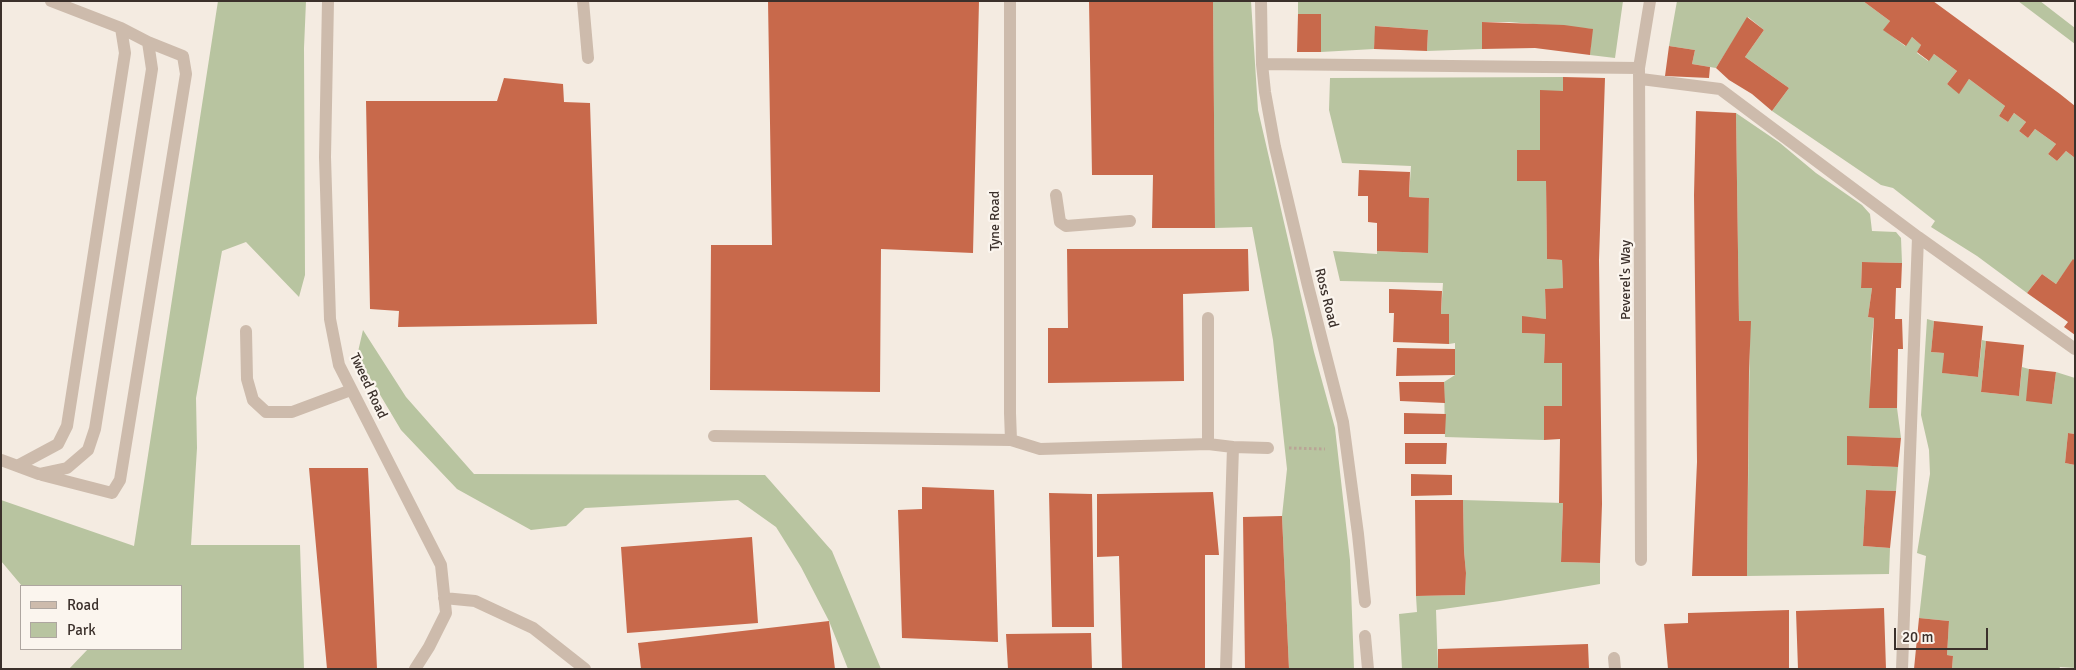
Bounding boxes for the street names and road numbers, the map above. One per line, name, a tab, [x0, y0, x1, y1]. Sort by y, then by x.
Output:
street label: Tyne Road	[987, 191, 1003, 251]
street label: Peverel's Way	[1618, 240, 1634, 320]
street label: Ross Road	[1310, 266, 1342, 330]
street label: Tweed Road	[346, 351, 390, 421]

